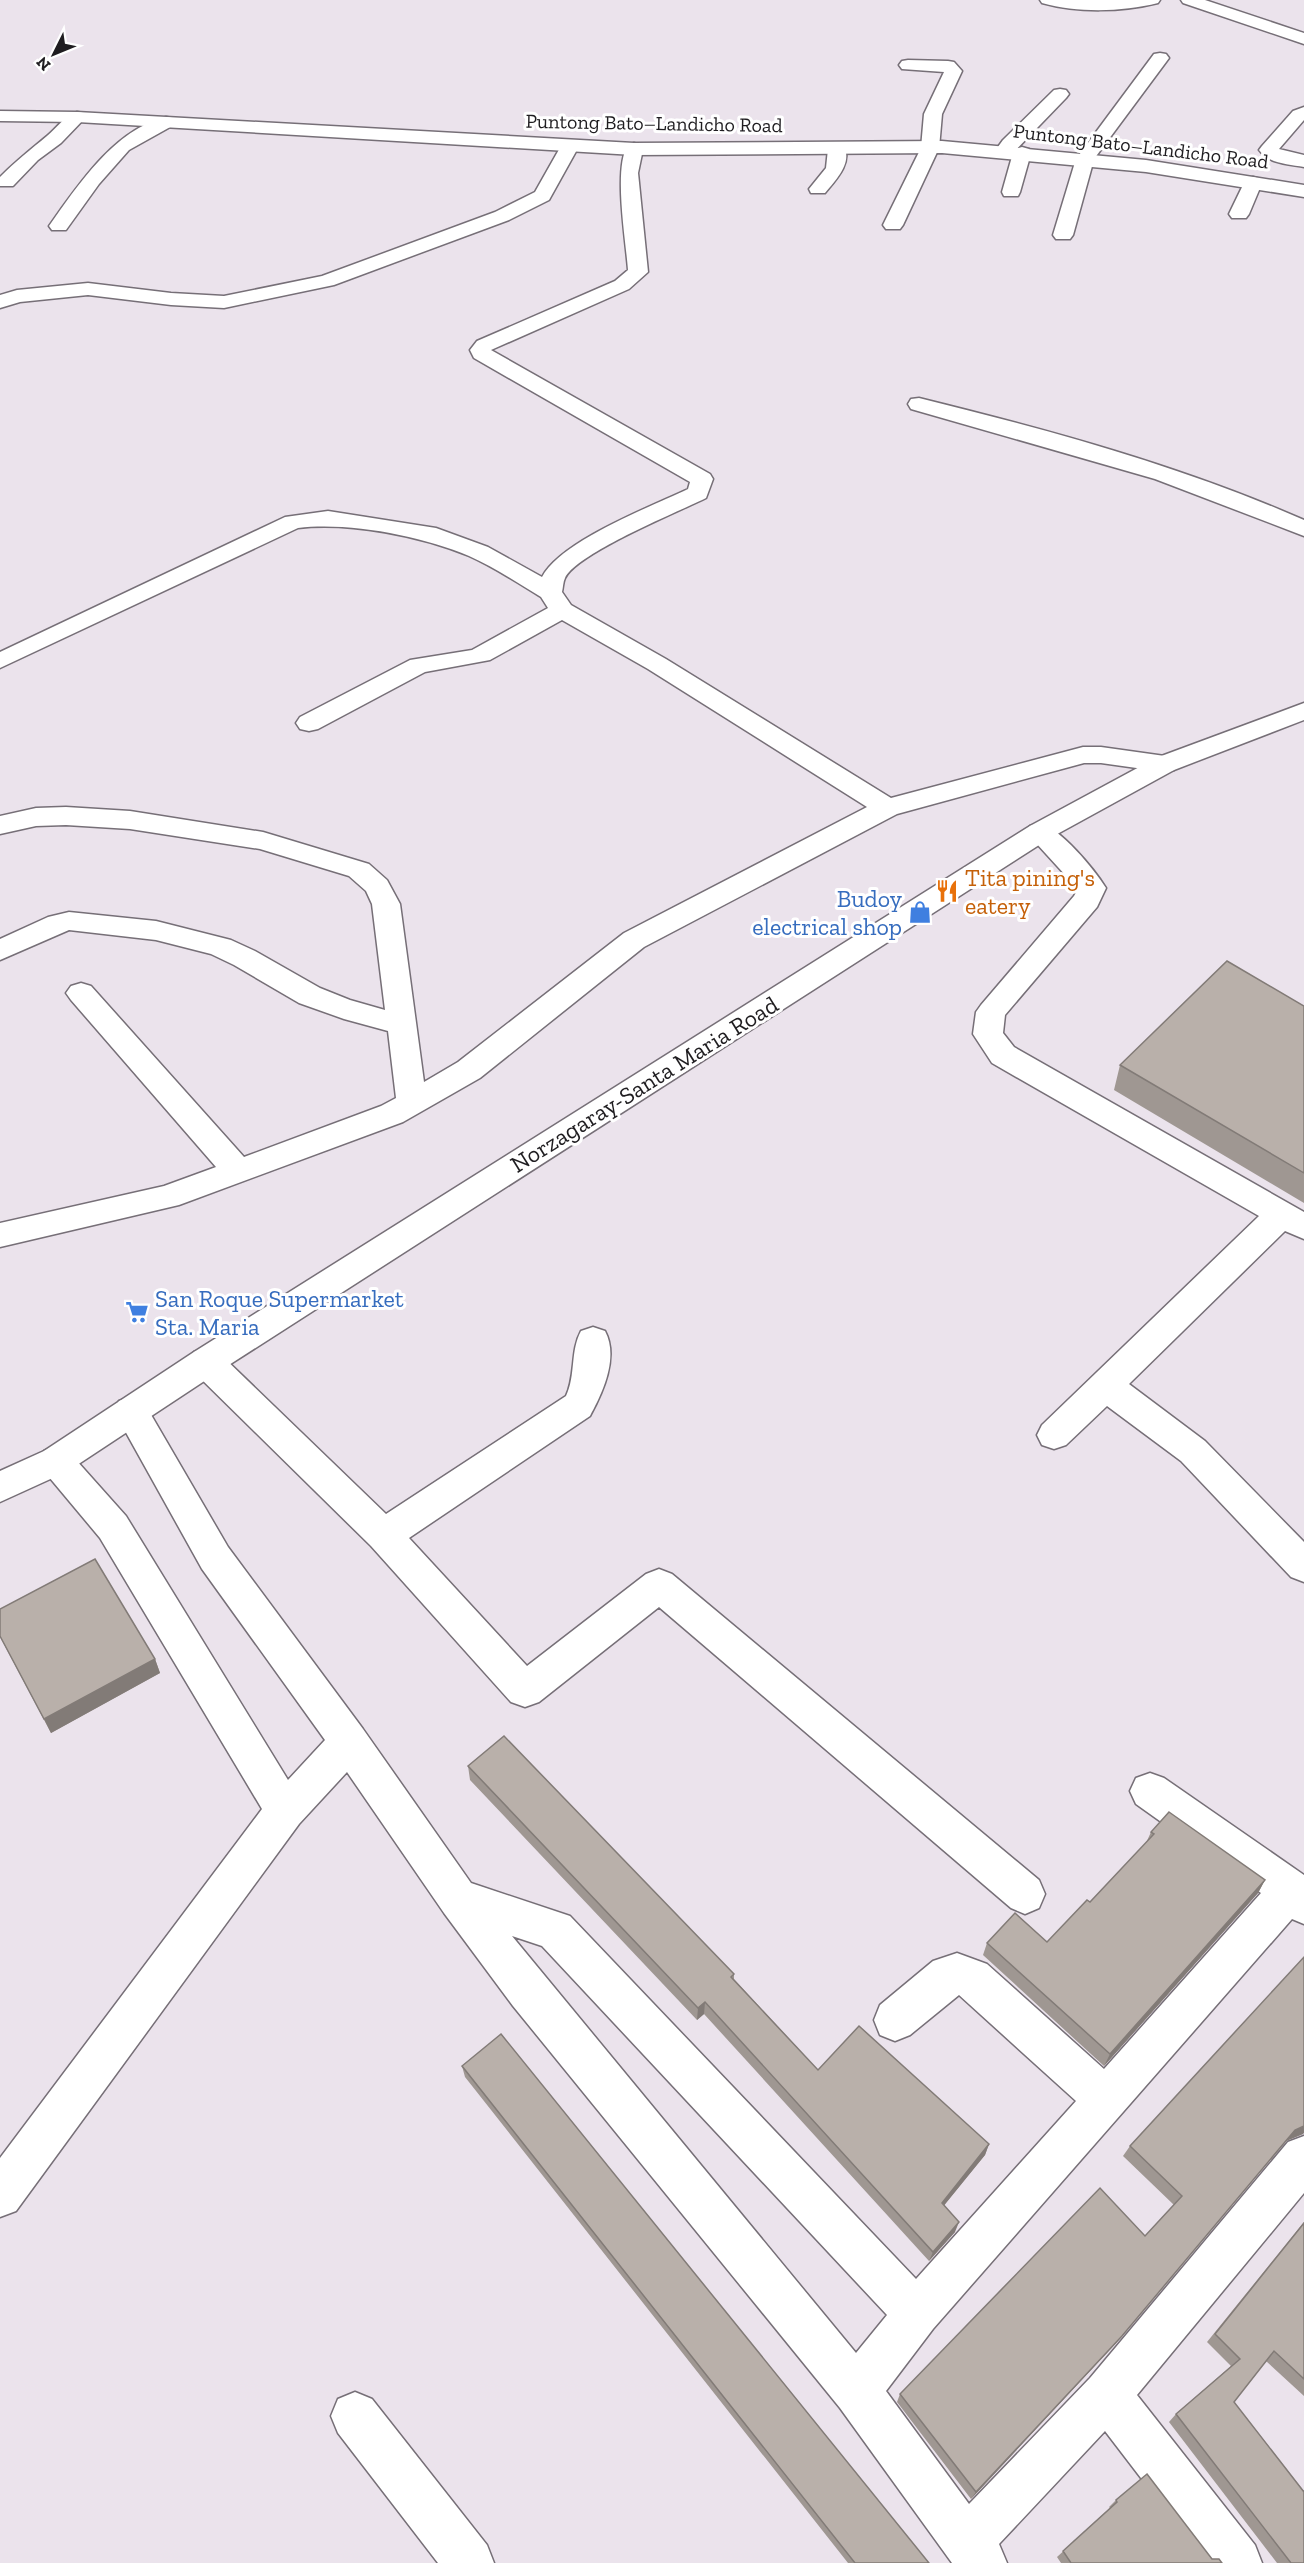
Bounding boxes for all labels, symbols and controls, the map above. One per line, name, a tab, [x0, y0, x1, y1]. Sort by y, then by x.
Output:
north arrow	[24, 24, 84, 84]
text: N	[32, 53, 54, 75]
street label: Puntong Bato–Landicho Road	[525, 109, 783, 137]
street label: Puntong Bato–Landicho Road	[1012, 118, 1270, 174]
place label: Tita pining's eatery	[965, 863, 1095, 920]
restaurant icon: Tita pining's eatery	[934, 878, 960, 904]
place label: Budoy electrical shop	[752, 884, 903, 941]
shop icon: Budoy electrical shop	[907, 899, 933, 925]
street label: Norzagaray-Santa Maria Road	[505, 989, 783, 1179]
place label: San Roque Supermarket Sta. Maria	[155, 1284, 404, 1341]
supermarket icon: San Roque Supermarket Sta. Maria	[124, 1299, 150, 1325]

